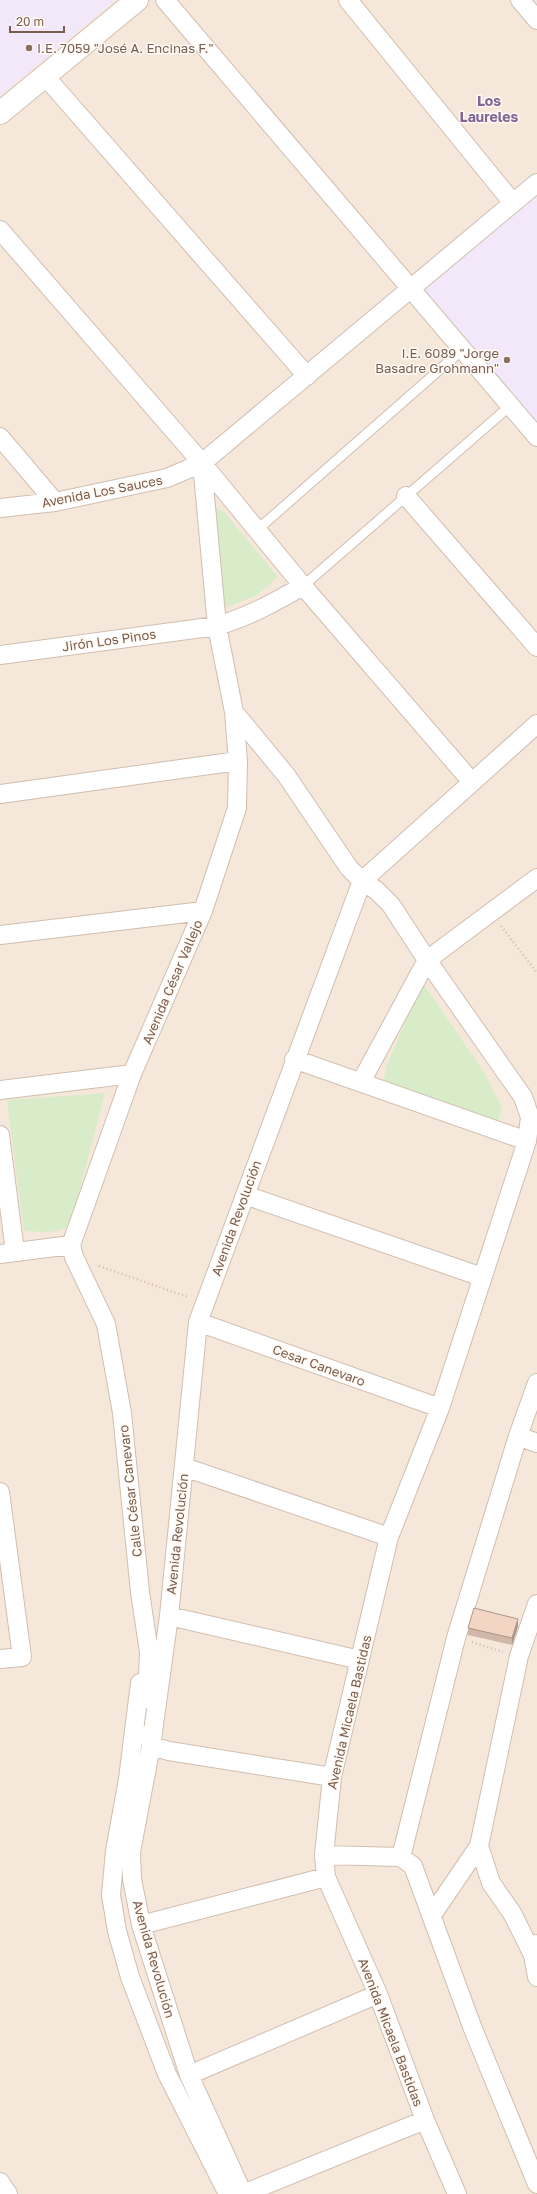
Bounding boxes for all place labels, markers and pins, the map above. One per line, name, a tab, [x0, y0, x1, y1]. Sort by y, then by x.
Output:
place label: I.E. 7059 "José A. Encinas F."	[37, 40, 214, 56]
marker: I.E. 7059 "José A. Encinas F."	[24, 43, 34, 53]
place label: I.E. 6089 "Jorge Basadre Grohmann"	[375, 345, 499, 376]
marker: I.E. 6089 "Jorge Basadre Grohmann"	[502, 355, 512, 365]

